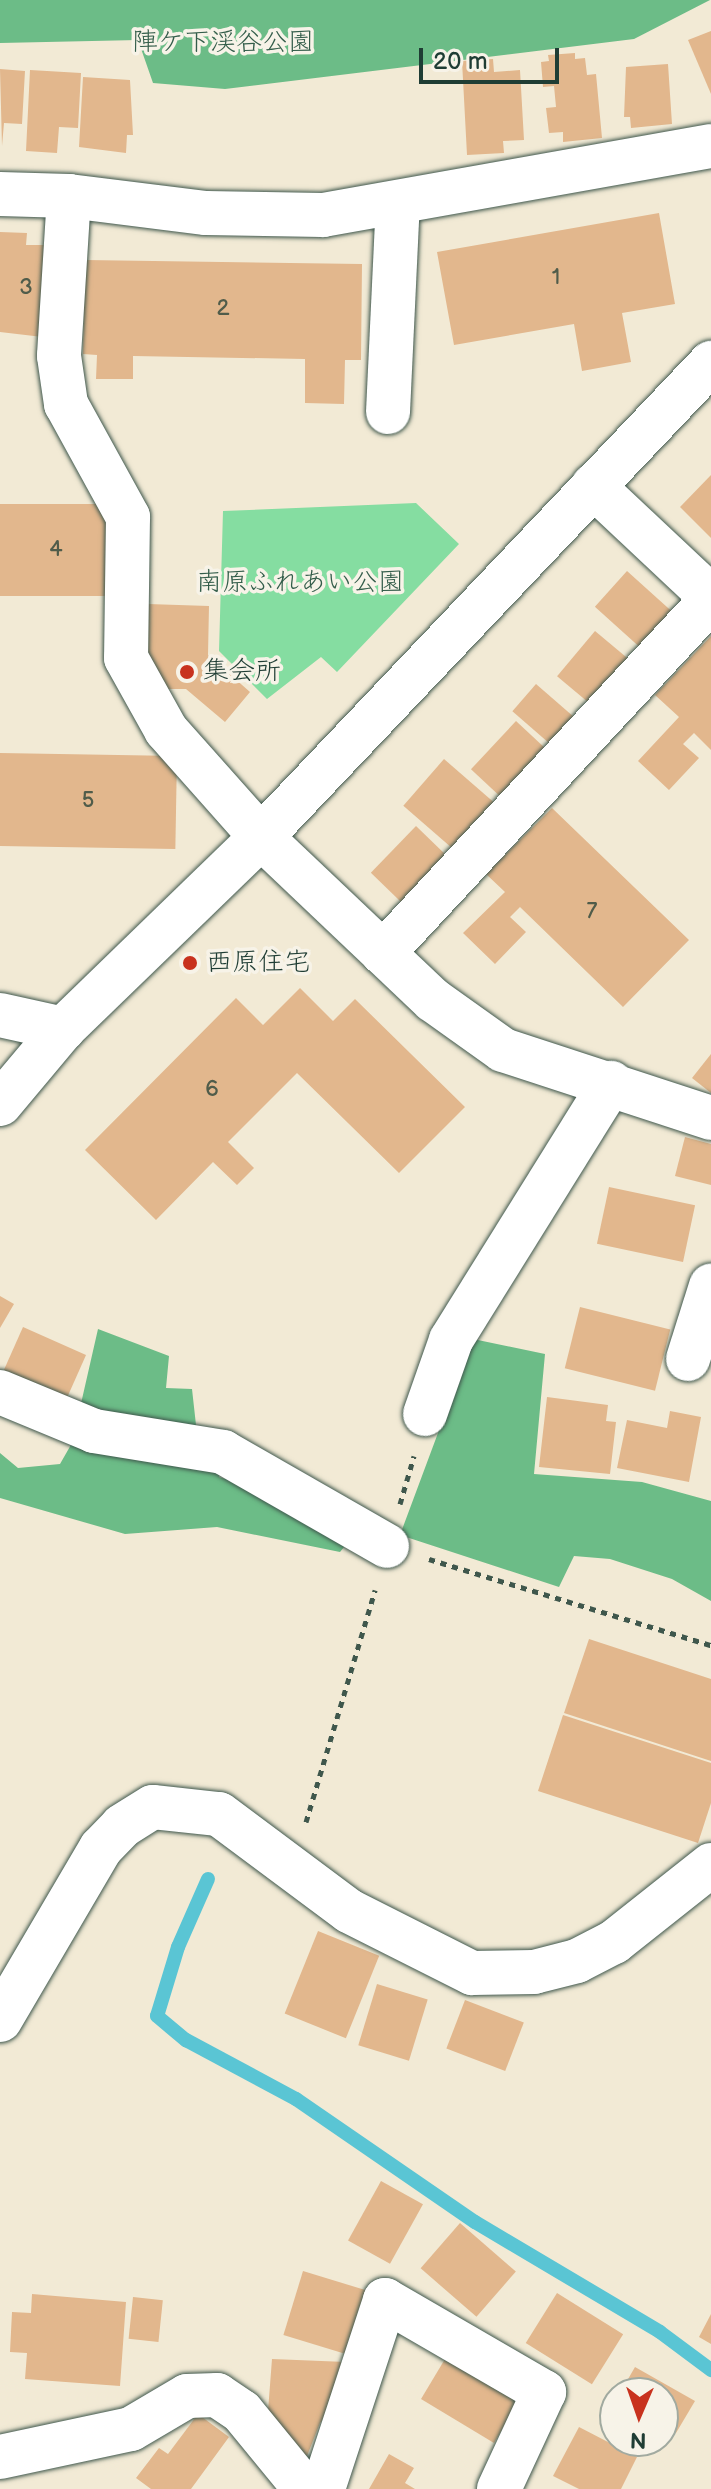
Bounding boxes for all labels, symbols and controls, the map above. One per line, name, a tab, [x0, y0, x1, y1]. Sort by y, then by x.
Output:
park label: 陣ケ下渓谷公園	[132, 27, 314, 59]
scale bar	[423, 32, 563, 82]
text: 20 m	[433, 47, 488, 76]
house number: 1	[552, 265, 560, 291]
house number: 3	[19, 275, 33, 301]
house number: 2	[217, 296, 229, 322]
house number: 4	[49, 537, 63, 563]
park label: 南原ふれあい公園	[196, 567, 404, 599]
place label: 集会所	[203, 656, 281, 688]
marker: 集会所	[178, 663, 196, 681]
house number: 5	[82, 788, 94, 814]
house number: 7	[587, 899, 597, 925]
place label: 西原住宅	[206, 947, 310, 979]
marker: 西原住宅	[181, 954, 199, 972]
house number: 6	[205, 1077, 219, 1103]
north arrow	[599, 2377, 679, 2457]
text: N	[629, 2426, 647, 2453]

